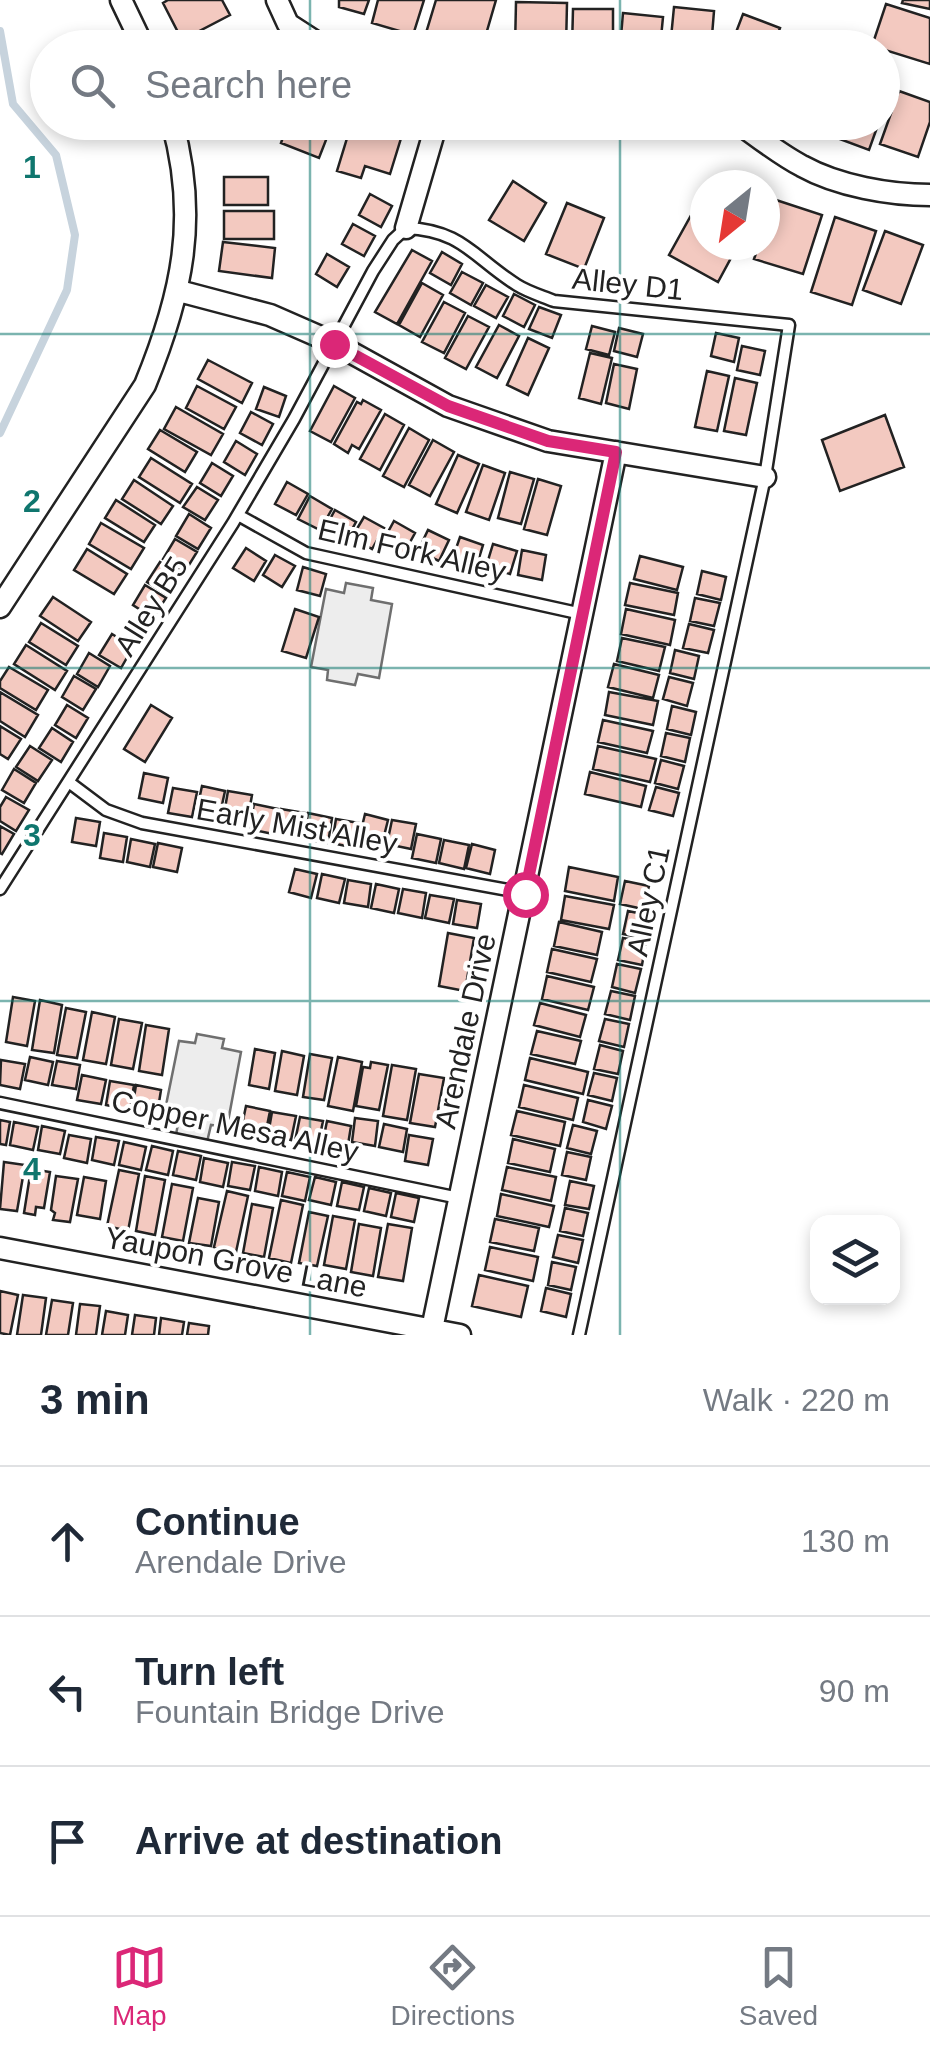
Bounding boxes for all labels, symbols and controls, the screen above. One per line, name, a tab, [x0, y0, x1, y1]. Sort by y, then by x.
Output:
search box	[30, 30, 900, 140]
icon: search	[65, 58, 120, 113]
text: Search here	[145, 64, 352, 106]
text: 1	[23, 149, 41, 185]
north arrow	[690, 170, 780, 260]
street label: Alley D1	[571, 262, 685, 306]
route end	[312, 322, 358, 368]
text: 2	[23, 483, 41, 519]
street label: Elm Fork Alley	[315, 512, 509, 588]
street label: Alley B5	[108, 551, 194, 661]
street label: Early Mist Alley	[194, 792, 400, 860]
text: 3	[23, 817, 41, 853]
street label: Alley C1	[620, 843, 676, 959]
route start	[503, 872, 549, 918]
street label: Arendale Drive	[428, 931, 502, 1131]
street label: Copper Mesa Alley	[108, 1084, 362, 1168]
text: 4	[23, 1151, 41, 1187]
map controls	[810, 1215, 900, 1305]
button: layers	[810, 1215, 900, 1305]
street label: Yaupon Grove Lane	[102, 1220, 370, 1304]
text: 3 min	[40, 1376, 150, 1423]
text: Walk · 220 m	[703, 1382, 890, 1418]
text: Continue	[135, 1501, 300, 1543]
icon: ahead	[40, 1514, 95, 1569]
text: 130 m	[801, 1523, 890, 1559]
text: Arendale Drive	[135, 1544, 347, 1580]
text: Turn left	[135, 1651, 284, 1693]
icon: left	[40, 1664, 95, 1719]
text: 90 m	[819, 1673, 890, 1709]
text: Fountain Bridge Drive	[135, 1694, 444, 1730]
icon: arrive	[40, 1814, 95, 1869]
text: Arrive at destination	[135, 1820, 502, 1862]
tab: Map	[112, 1940, 167, 2032]
tab: Directions	[391, 1940, 515, 2032]
tab: Saved	[739, 1940, 818, 2032]

